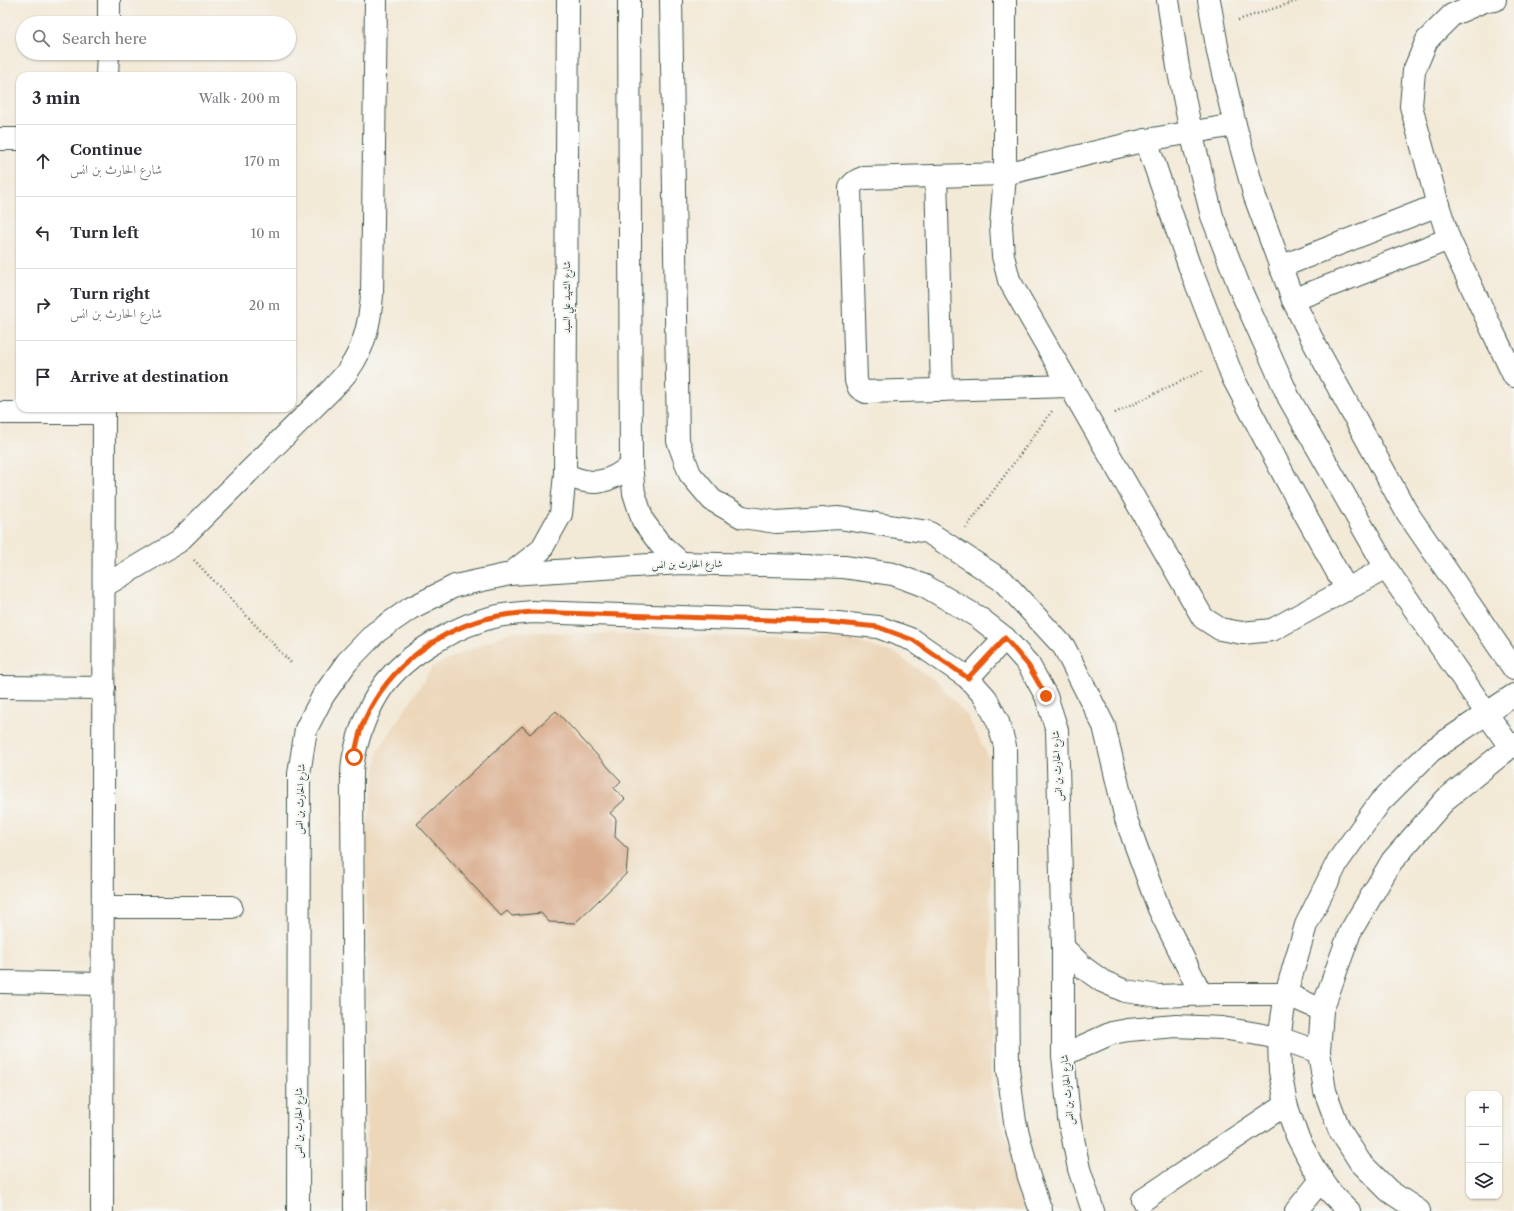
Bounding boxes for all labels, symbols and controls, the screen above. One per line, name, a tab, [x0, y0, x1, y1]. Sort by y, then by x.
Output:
search box	[16, 16, 296, 60]
icon: search	[30, 27, 52, 49]
text: Search here	[62, 29, 147, 48]
text: 3 min	[32, 88, 81, 108]
text: Walk · 200 m	[199, 90, 280, 106]
text: Continue	[70, 140, 142, 159]
icon: ahead	[32, 150, 54, 172]
text: 170 m	[244, 153, 280, 169]
text: شارع الحارث بن انس	[70, 161, 162, 177]
icon: left	[32, 222, 54, 244]
text: Turn left	[70, 223, 139, 242]
text: 10 m	[251, 225, 280, 241]
street label: شارع الشهيد علي السيد	[560, 261, 577, 333]
text: Turn right	[70, 284, 150, 303]
icon: right	[32, 294, 54, 316]
text: 20 m	[249, 297, 280, 313]
text: شارع الحارث بن انس	[70, 305, 162, 321]
icon: arrive	[32, 366, 54, 388]
text: Arrive at destination	[70, 367, 229, 386]
street label: شارع الحارث بن انس	[651, 557, 723, 574]
route end	[1037, 687, 1055, 705]
street label: شارع الحارث بن انس	[1049, 730, 1068, 802]
route start	[345, 748, 363, 766]
street label: شارع الحارث بن انس	[292, 763, 311, 835]
street label: شارع الحارث بن انس	[1057, 1054, 1080, 1126]
street label: شارع الحارث بن انس	[292, 1087, 308, 1158]
map controls	[1466, 1091, 1502, 1199]
button: +	[1466, 1091, 1502, 1127]
button: −	[1466, 1127, 1502, 1163]
button: layers	[1466, 1163, 1502, 1199]

